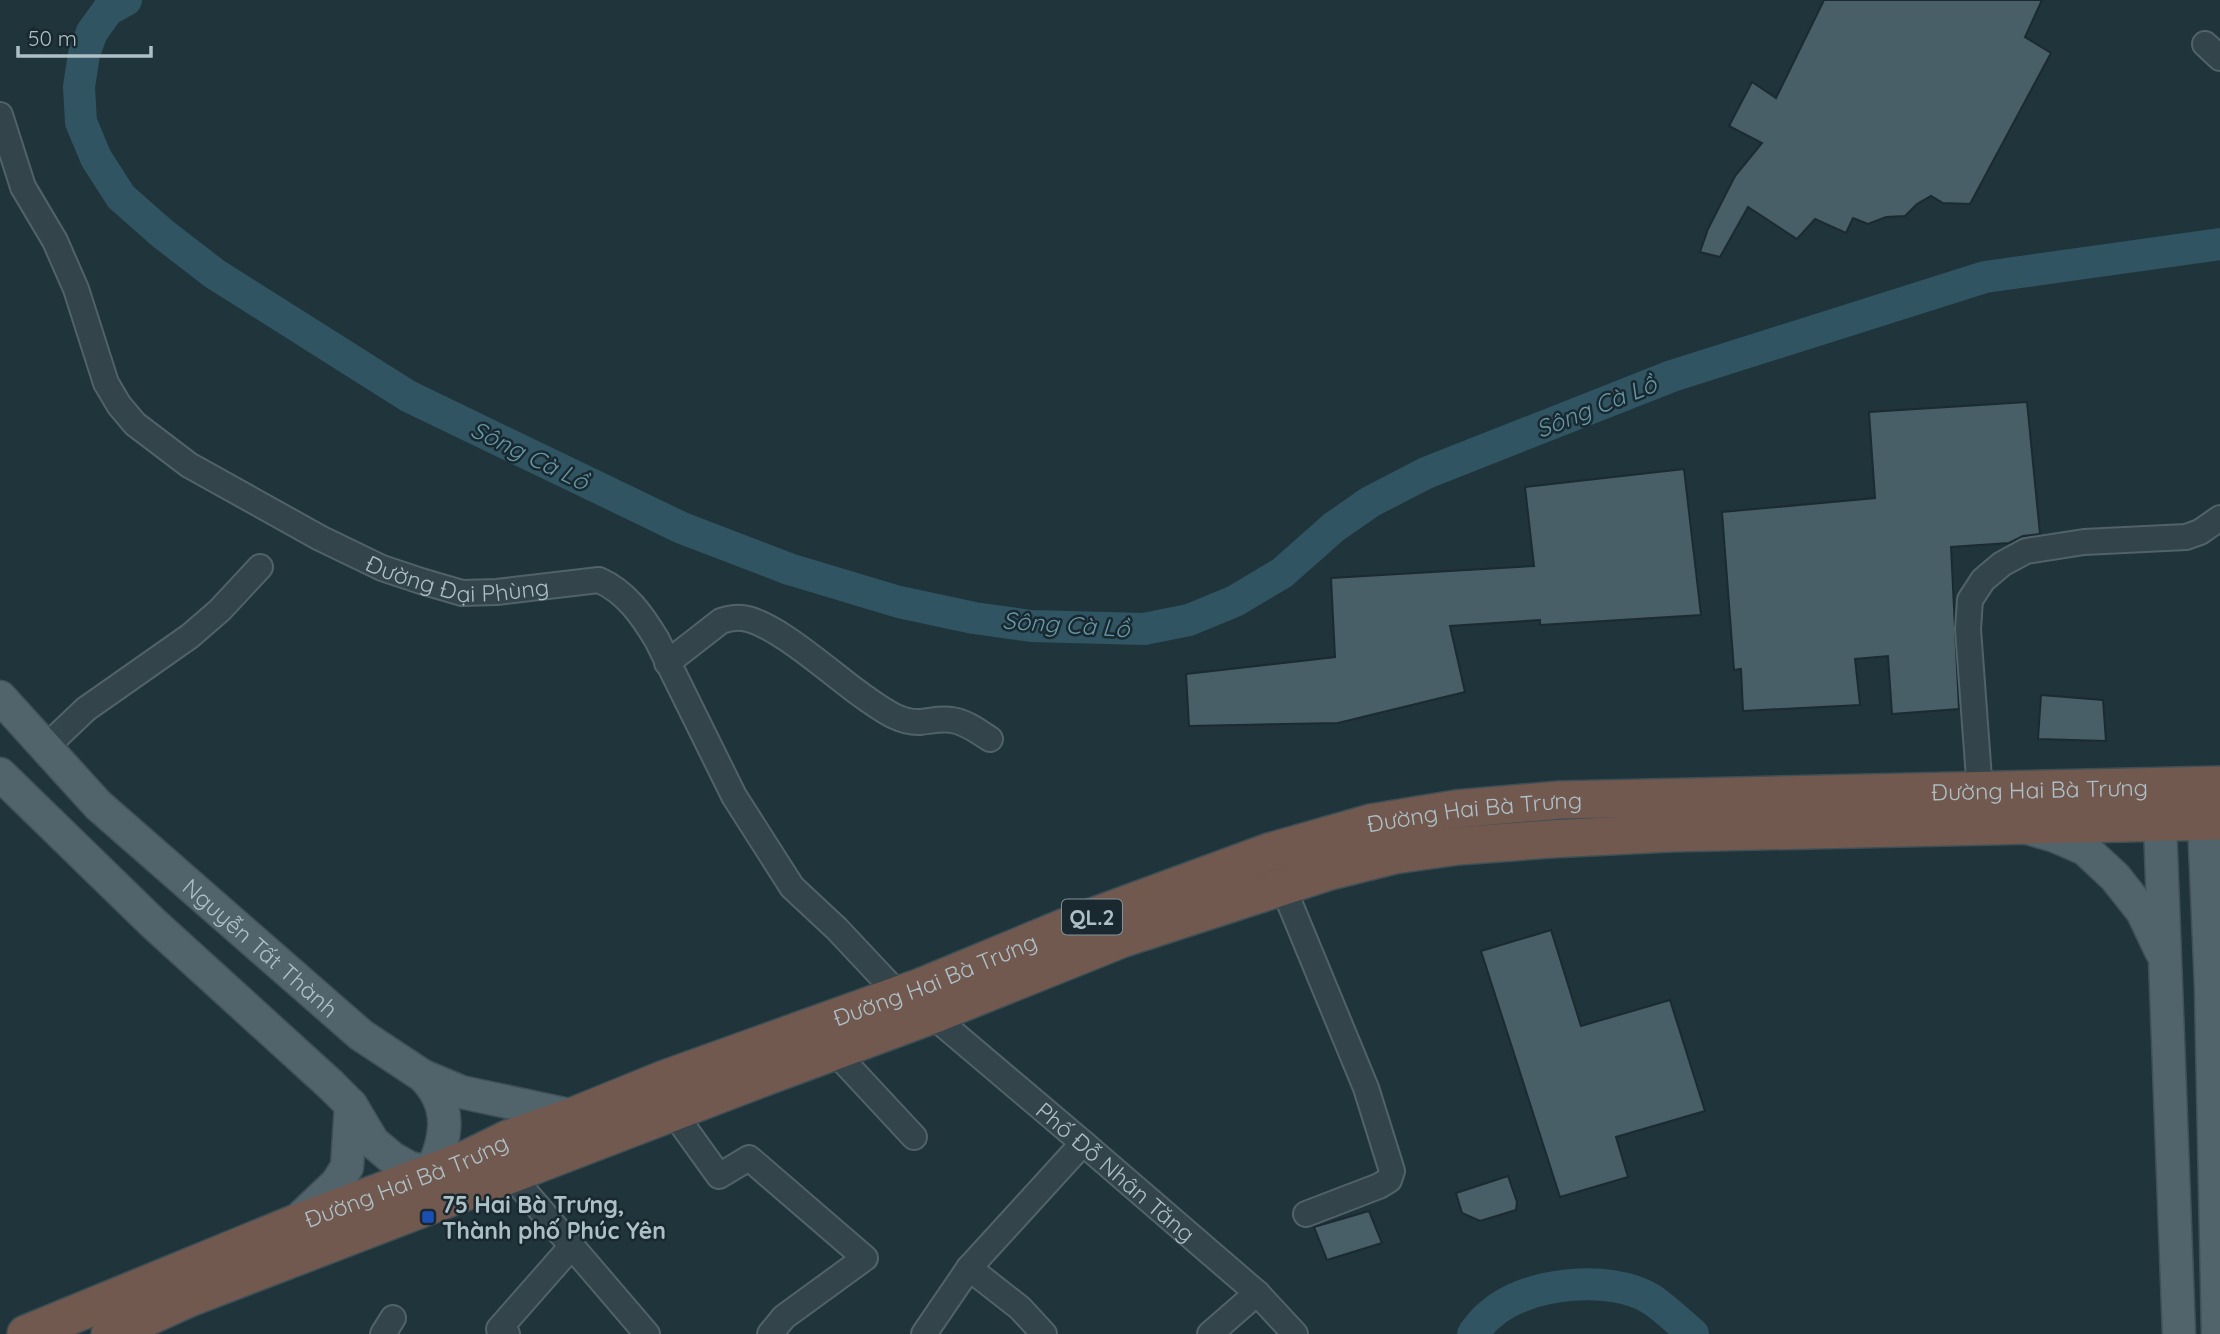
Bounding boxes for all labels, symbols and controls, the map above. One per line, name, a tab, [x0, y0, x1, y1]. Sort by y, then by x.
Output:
scale bar	[18, 14, 150, 58]
text: 50 m	[28, 25, 77, 51]
water label: Sông Cà Lồ	[1531, 368, 1662, 444]
water label: Sông Cà Lồ	[466, 414, 595, 497]
street label: Đường Đại Phùng	[361, 548, 550, 608]
water label: Sông Cà Lồ	[1001, 605, 1132, 644]
street label: Đường Hai Bà Trưng	[1931, 772, 2148, 806]
street label: Đường Hai Bà Trưng	[1365, 785, 1582, 838]
street label: Nguyễn Tất Thành	[177, 872, 344, 1023]
road number: QL.2	[1062, 900, 1122, 934]
street label: Đường Hai Bà Trưng	[829, 926, 1041, 1032]
street label: Phố Đỗ Nhân Tăng	[1031, 1095, 1201, 1248]
street label: Đường Hai Bà Trưng	[300, 1127, 513, 1233]
place label: 75 Hai Bà Trưng, Thành phố Phúc Yên	[442, 1190, 666, 1245]
marker: 75 Hai Bà Trưng, Thành phố Phúc Yên	[420, 1209, 436, 1225]

